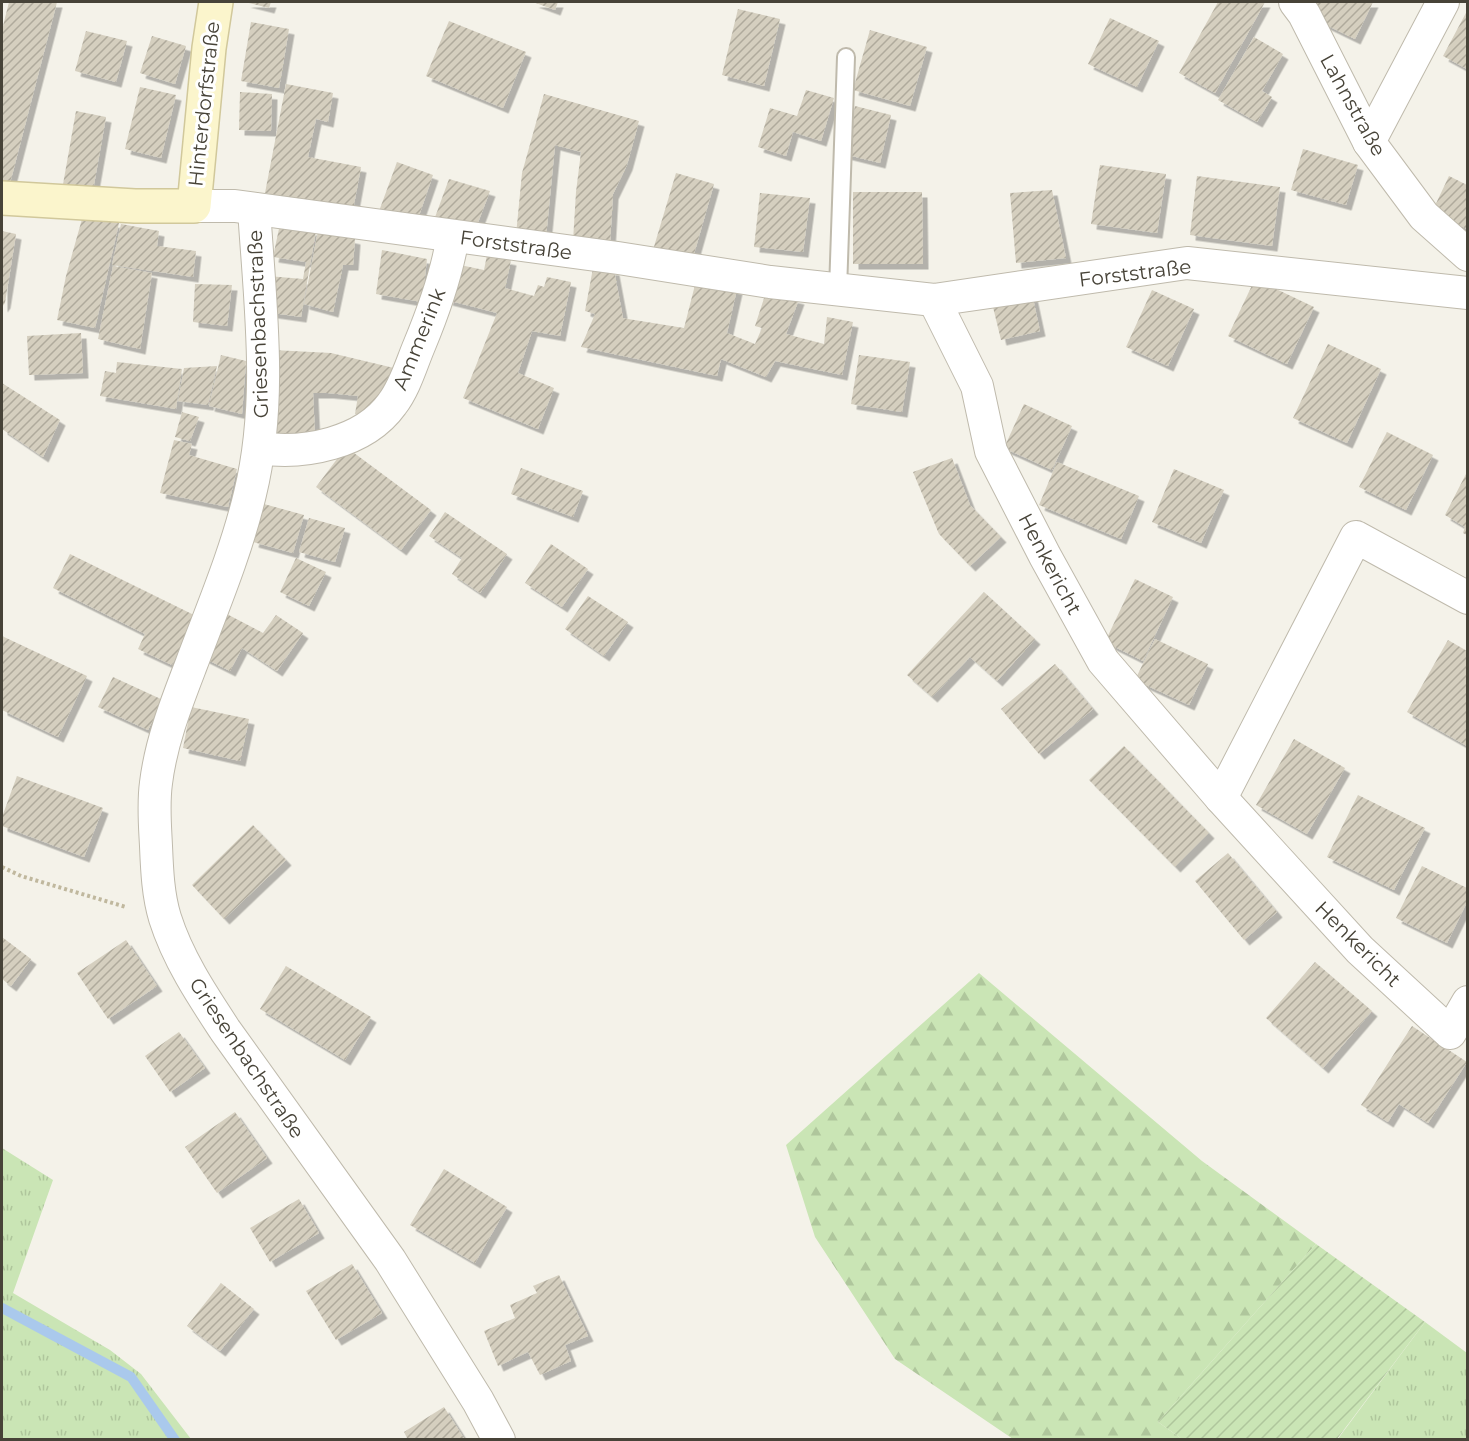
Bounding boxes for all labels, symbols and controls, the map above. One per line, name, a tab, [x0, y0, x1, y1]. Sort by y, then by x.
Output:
street label: Hinterdorfstraße	[183, 20, 225, 188]
street label: Lahnstraße	[1315, 50, 1391, 160]
street label: Forststraße	[458, 225, 574, 265]
street label: Griesenbachstraße	[243, 229, 273, 419]
street label: Forststraße	[1077, 254, 1193, 292]
street label: Ammerink	[388, 285, 450, 393]
street label: Henkericht	[1013, 509, 1087, 619]
street label: Henkericht	[1310, 896, 1406, 992]
street label: Griesenbachstraße	[184, 973, 310, 1143]

